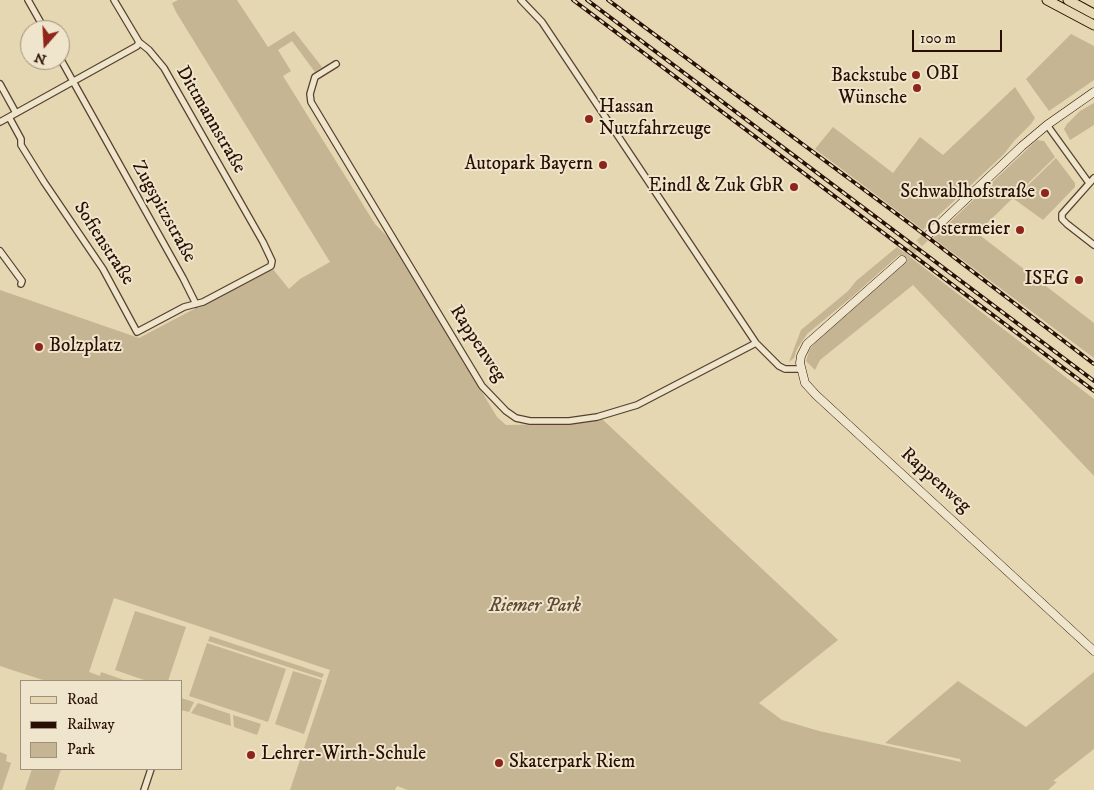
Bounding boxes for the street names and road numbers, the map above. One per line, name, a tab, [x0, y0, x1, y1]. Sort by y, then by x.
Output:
street label: Dittmannstraße	[170, 62, 250, 178]
street label: Zugspitzstraße	[126, 157, 200, 267]
street label: Sofienstraße	[68, 198, 138, 290]
street label: Rappenweg	[444, 301, 510, 387]
street label: Rappenweg	[895, 444, 975, 518]

